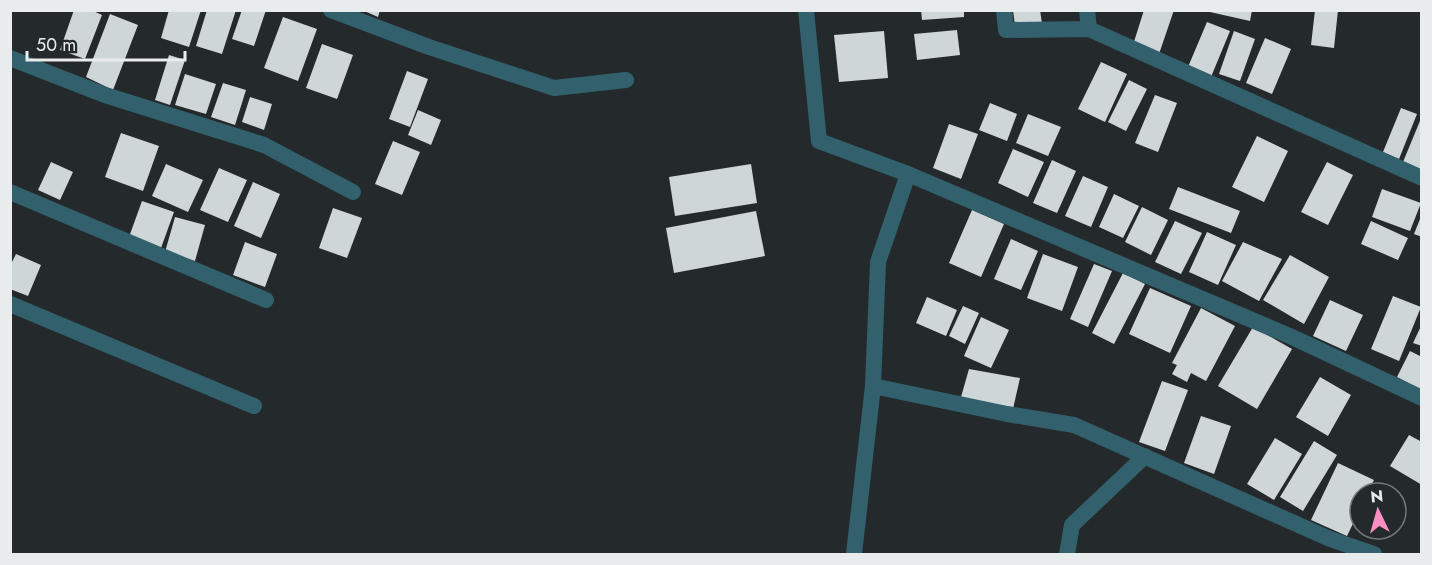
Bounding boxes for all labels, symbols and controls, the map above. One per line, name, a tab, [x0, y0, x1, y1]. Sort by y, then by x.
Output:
scale bar	[27, 24, 184, 62]
text: 50 m	[36, 32, 76, 58]
north arrow	[1348, 481, 1408, 541]
text: N	[1369, 485, 1384, 509]

